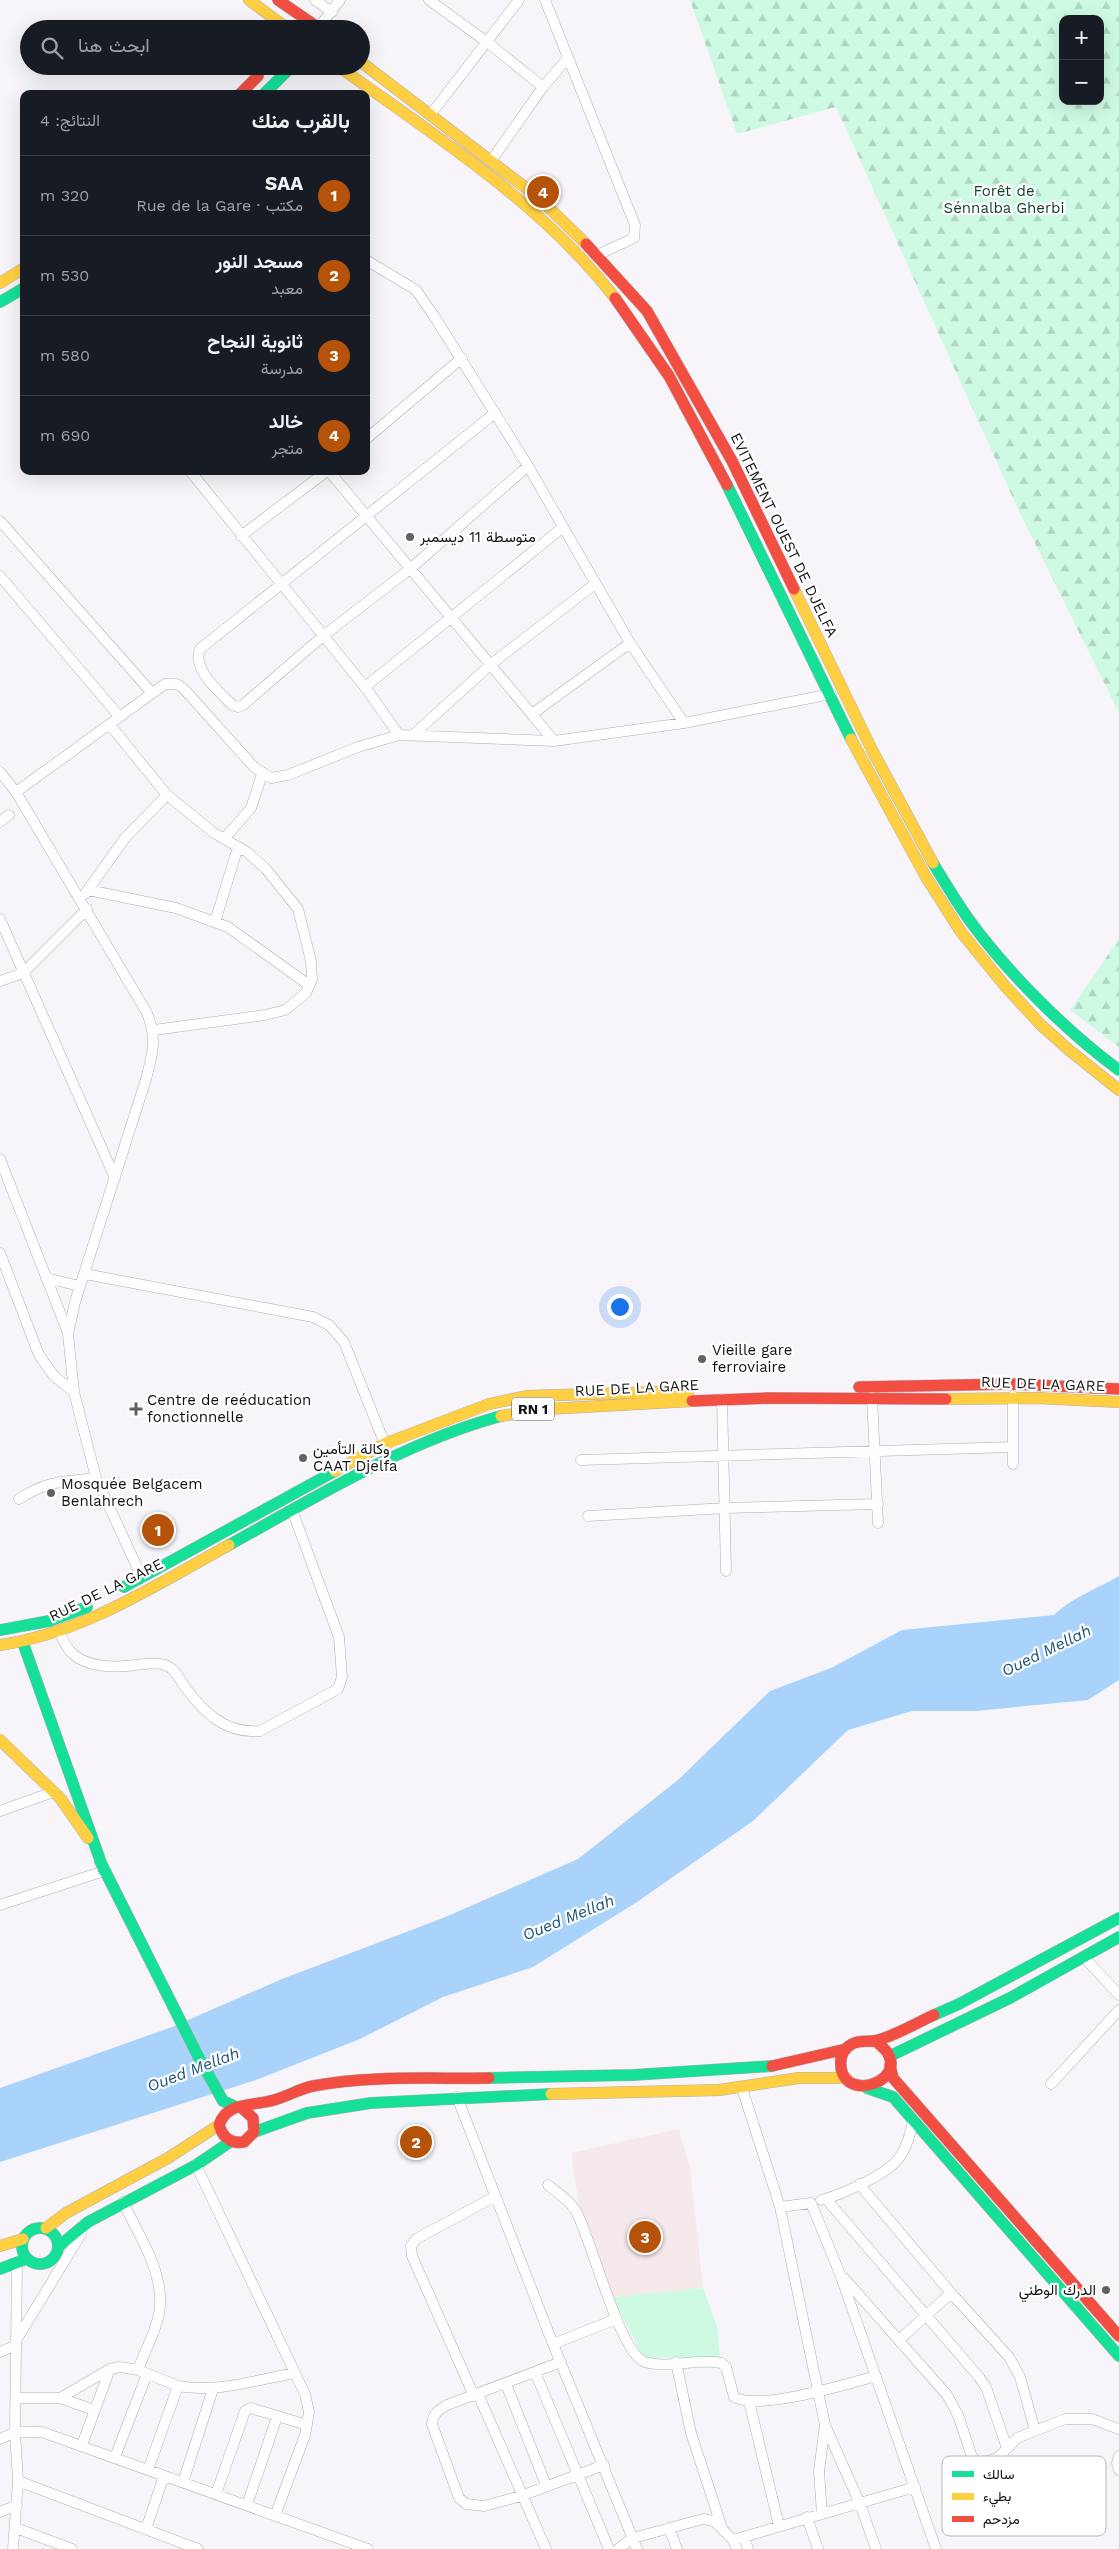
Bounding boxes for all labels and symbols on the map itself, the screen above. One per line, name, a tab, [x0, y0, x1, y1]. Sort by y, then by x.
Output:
pin: 4	[527, 173, 559, 211]
park label: Forêt de Sénnalba Gherbi	[944, 182, 1064, 217]
street label: EVITEMENT OUEST DE DJELFA	[727, 430, 841, 640]
place label: متوسطة 11 ديسمبر	[419, 528, 536, 546]
marker: متوسطة 11 ديسمبر	[404, 531, 416, 543]
your location	[607, 1294, 633, 1320]
place label: Vieille gare ferroviaire	[712, 1341, 792, 1376]
marker: Vieille gare ferroviaire	[696, 1353, 708, 1365]
street label: RUE DE LA GARE	[980, 1373, 1106, 1395]
street label: RUE DE LA GARE	[574, 1376, 700, 1400]
place label: Centre de reéducation fonctionnelle	[147, 1391, 311, 1426]
road number: RN 1	[512, 1398, 554, 1420]
marker: Centre de reéducation fonctionnelle	[129, 1402, 143, 1416]
place label: وكالة التأمين CAAT Djelfa	[313, 1440, 398, 1475]
marker: وكالة التأمين CAAT Djelfa	[297, 1452, 309, 1464]
place label: Mosquée Belgacem Benlahrech	[61, 1475, 203, 1510]
marker: Mosquée Belgacem Benlahrech	[45, 1487, 57, 1499]
pin: 1	[142, 1511, 174, 1549]
street label: RUE DE LA GARE	[46, 1555, 166, 1625]
water label: Oued Mellah	[998, 1621, 1094, 1680]
water label: Oued Mellah	[520, 1890, 617, 1944]
water label: Oued Mellah	[144, 2043, 242, 2096]
pin: 2	[400, 2123, 432, 2161]
pin: 3	[629, 2218, 661, 2256]
place label: الدرك الوطني	[1019, 2281, 1096, 2303]
marker: الدرك الوطني	[1100, 2284, 1112, 2296]
legend	[942, 2456, 1106, 2536]
text: سالك	[983, 2466, 1014, 2482]
text: بطيء	[983, 2488, 1011, 2508]
text: مزدحم	[983, 2511, 1020, 2528]

